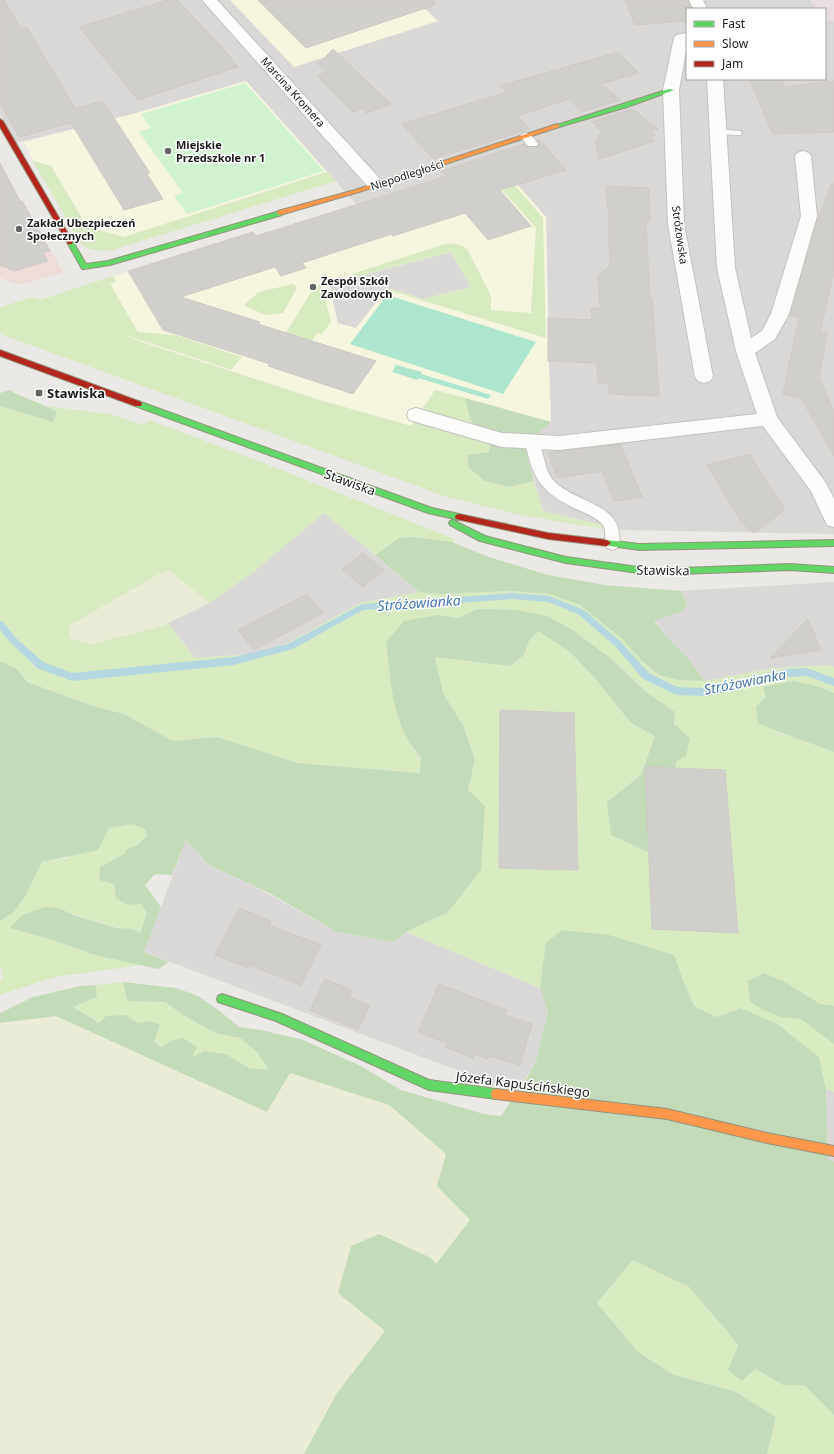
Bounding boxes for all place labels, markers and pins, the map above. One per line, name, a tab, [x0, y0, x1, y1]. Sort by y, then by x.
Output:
place label: Miejskie Przedszkole nr 1	[176, 137, 265, 165]
marker: Miejskie Przedszkole nr 1	[163, 146, 173, 156]
place label: Zakład Ubezpieczeń Społecznych	[27, 215, 135, 243]
marker: Zakład Ubezpieczeń Społecznych	[14, 224, 24, 234]
place label: Zespół Szkół Zawodowych	[321, 273, 392, 301]
marker: Zespół Szkół Zawodowych	[308, 282, 318, 292]
place label: Stawiska	[47, 384, 105, 402]
marker: Stawiska	[34, 388, 44, 398]

